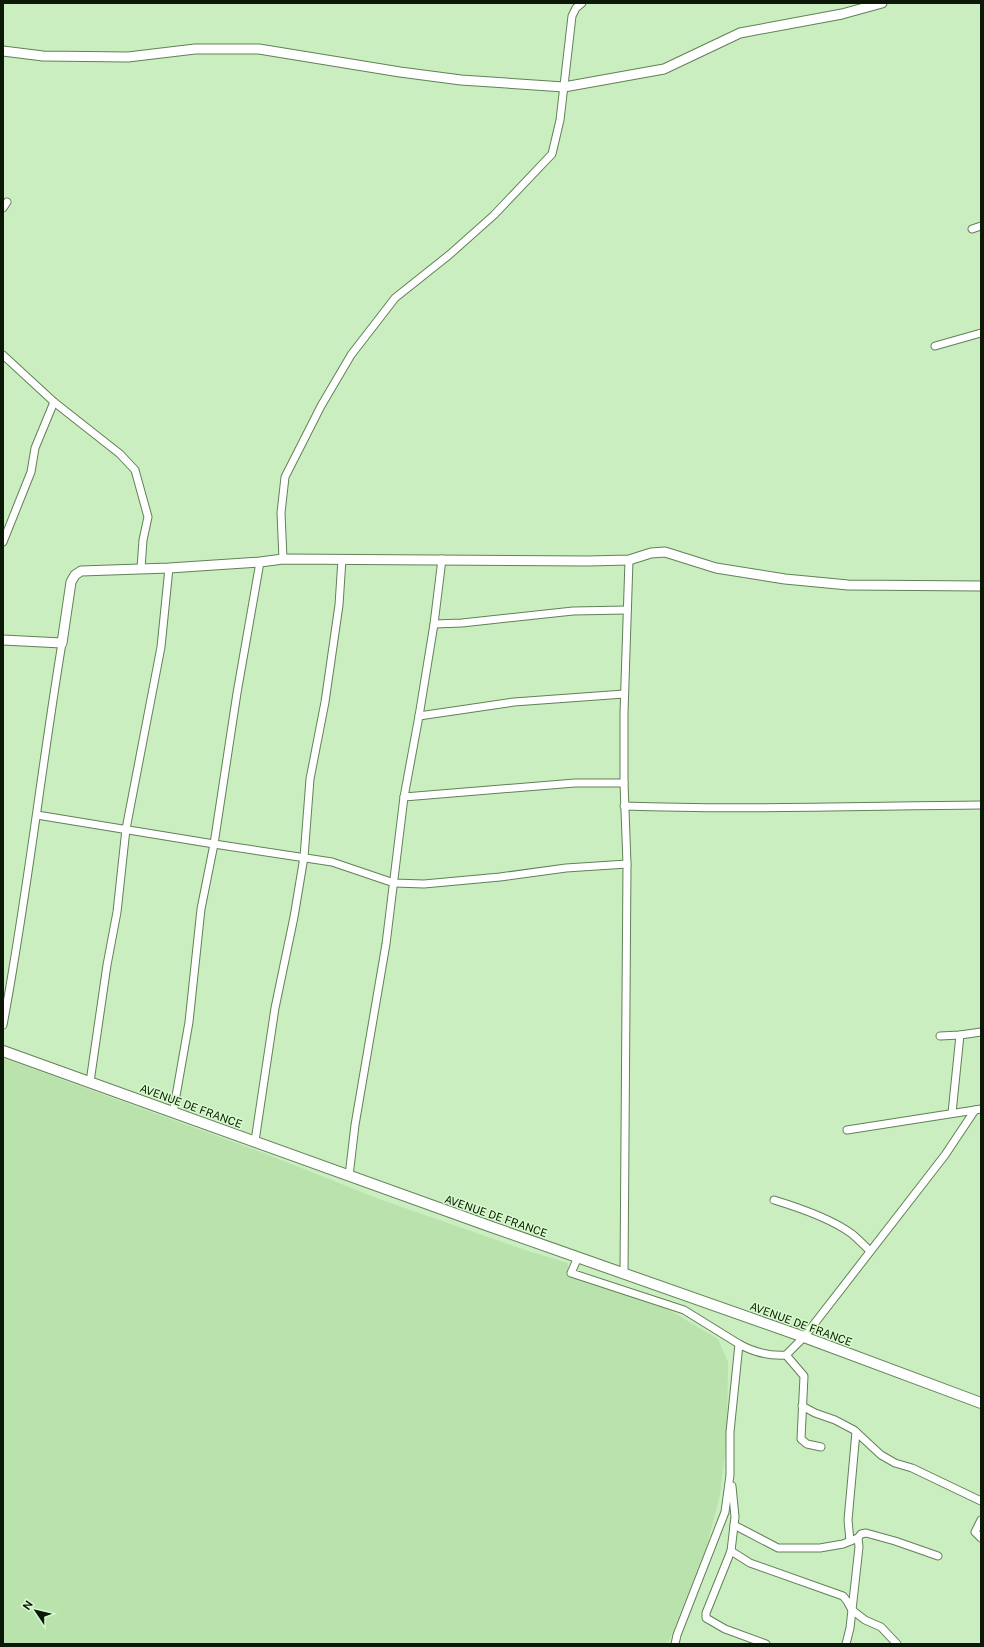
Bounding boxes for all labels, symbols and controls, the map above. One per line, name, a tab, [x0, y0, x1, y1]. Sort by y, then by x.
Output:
street label: AVENUE DE FRANCE	[138, 1082, 244, 1130]
street label: AVENUE DE FRANCE	[443, 1193, 549, 1239]
street label: AVENUE DE FRANCE	[748, 1300, 854, 1348]
north arrow	[16, 1591, 56, 1631]
text: N	[20, 1598, 35, 1612]

